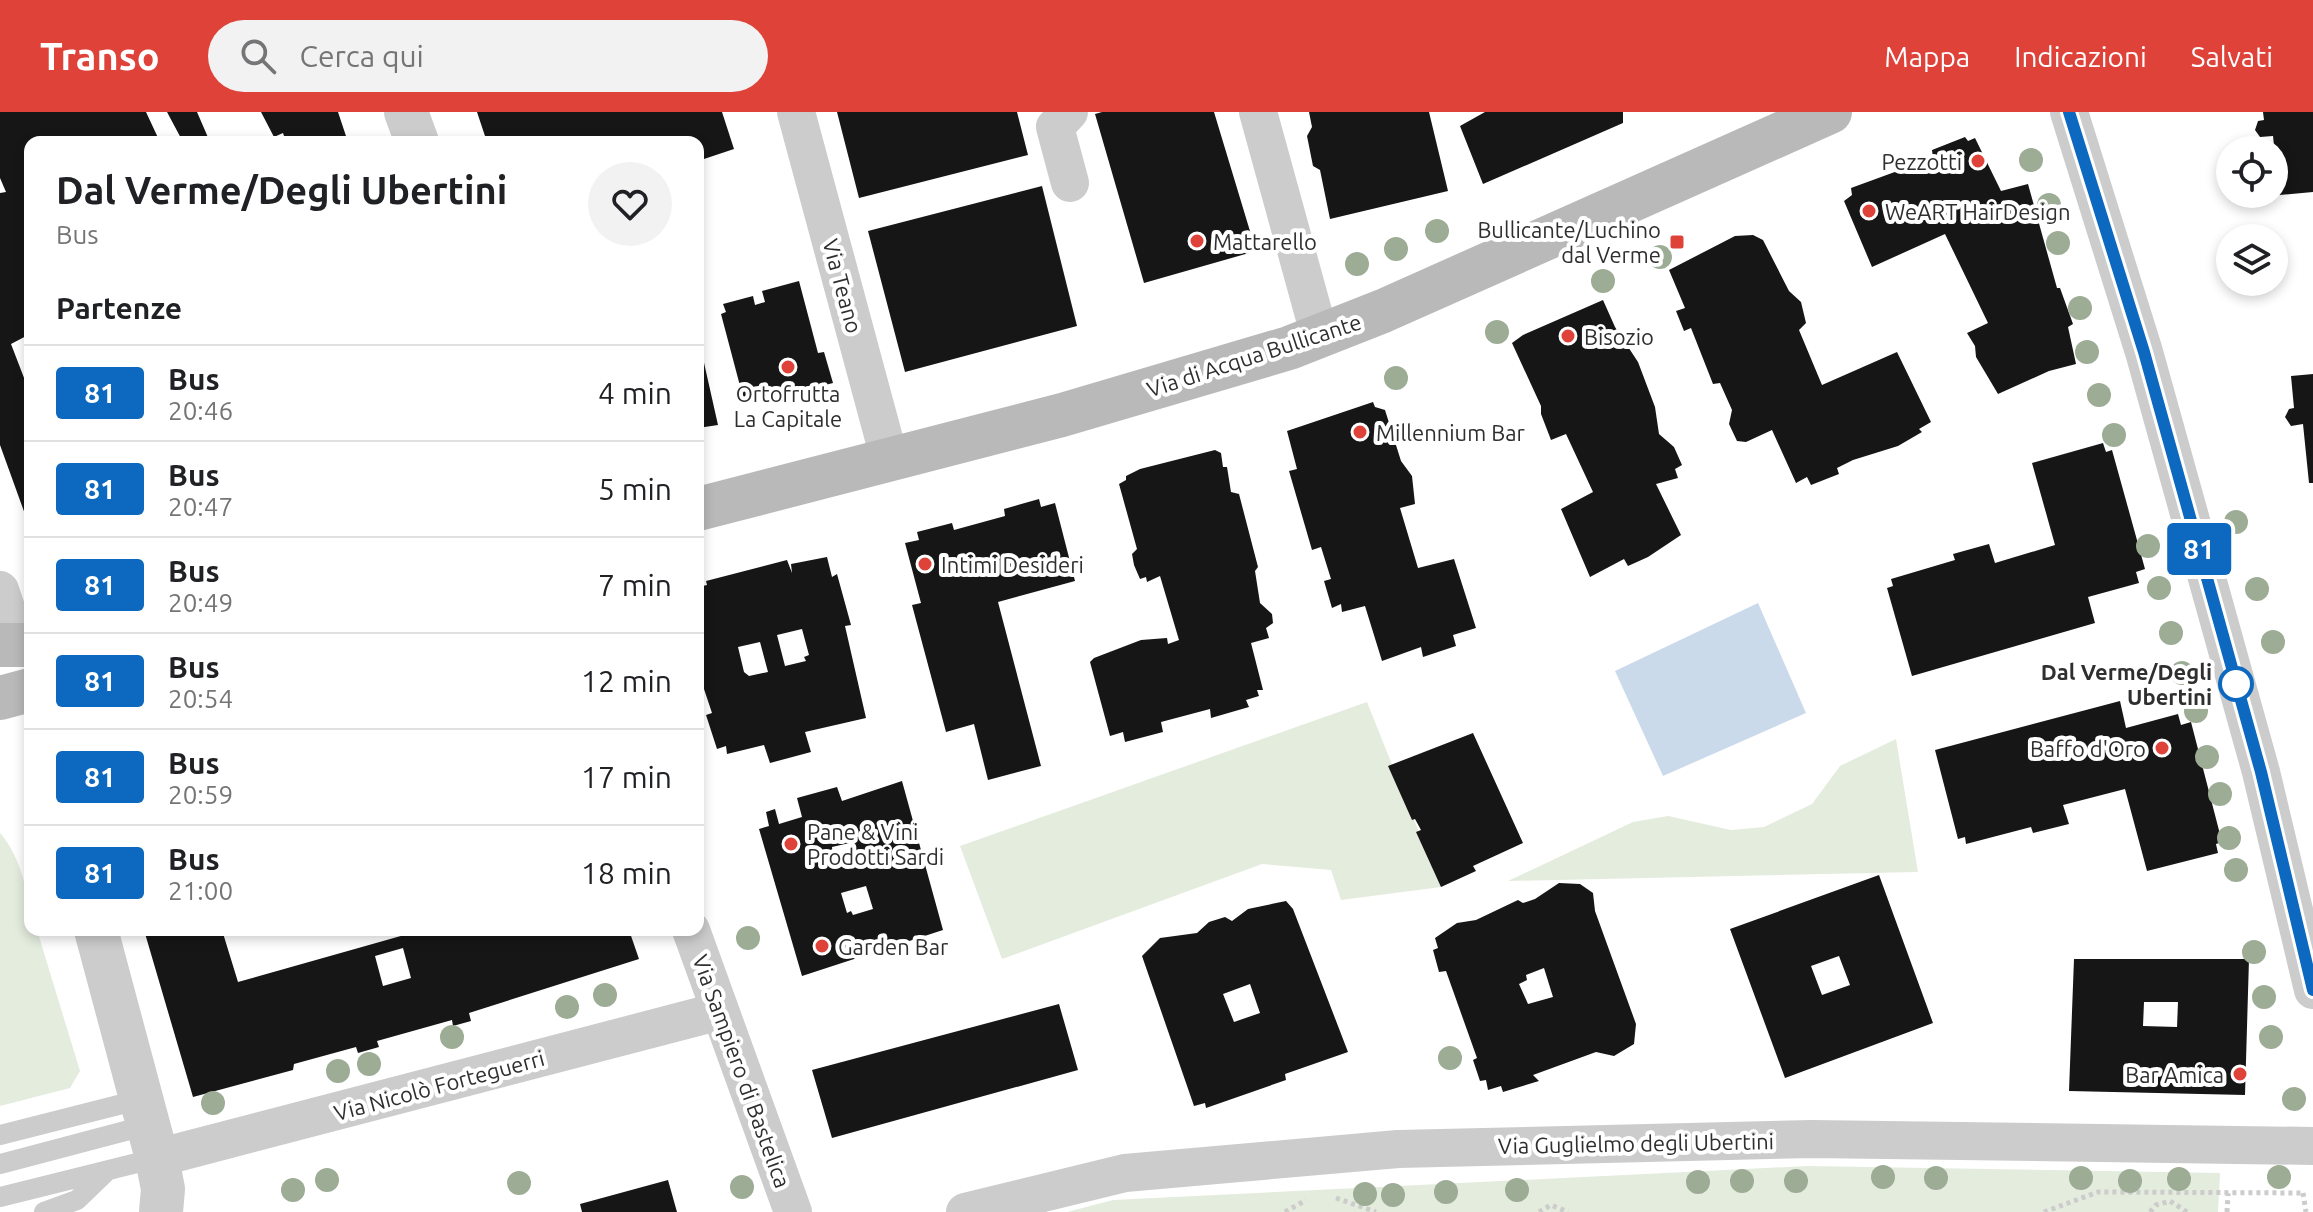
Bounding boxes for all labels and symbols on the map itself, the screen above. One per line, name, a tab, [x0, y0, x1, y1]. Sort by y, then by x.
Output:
place label: Pezzotti	[1882, 149, 1962, 174]
marker: Pezzotti	[1969, 152, 1987, 170]
place label: WeART HairDesign	[1885, 199, 2071, 224]
marker: WeART HairDesign	[1860, 202, 1878, 220]
place label: Bullicante/Luchino dal Verme	[1477, 217, 1661, 267]
place label: Mattarello	[1213, 229, 1317, 254]
marker: Mattarello	[1188, 232, 1206, 250]
marker: Bullicante/Luchino dal Verme	[1668, 233, 1686, 251]
street label: Via Teano	[818, 236, 868, 336]
street label: Via di Acqua Bullicante	[1144, 308, 1364, 402]
place label: Bisozio	[1584, 324, 1654, 349]
marker: Bisozio	[1559, 327, 1577, 345]
marker: Ortofrutta La Capitale	[779, 358, 797, 376]
place label: Ortofrutta La Capitale	[734, 381, 842, 431]
place label: Millennium Bar	[1376, 420, 1525, 445]
marker: Millennium Bar	[1351, 423, 1369, 441]
line badge: 81	[2163, 523, 2235, 575]
place label: Intimi Desideri	[941, 552, 1084, 577]
marker: Intimi Desideri	[916, 555, 934, 573]
place label: Dal Verme/Degli Ubertini	[2041, 659, 2212, 709]
marker: Dal Verme/Degli Ubertini	[2219, 667, 2253, 701]
place label: Baffo d'Oro	[2030, 736, 2146, 761]
marker: Baffo d'Oro	[2153, 739, 2171, 757]
place label: Pane & Vini Prodotti Sardi	[807, 819, 944, 869]
marker: Pane & Vini Prodotti Sardi	[782, 835, 800, 853]
place label: Garden Bar	[838, 934, 949, 959]
marker: Garden Bar	[813, 937, 831, 955]
street label: Via Sampiero di Bastelica	[688, 951, 796, 1191]
street label: Via Nicolò Forteguerri	[331, 1045, 547, 1125]
place label: Bar Amica	[2125, 1062, 2224, 1087]
marker: Bar Amica	[2231, 1065, 2249, 1083]
street label: Via Guglielmo degli Ubertini	[1498, 1128, 1774, 1158]

